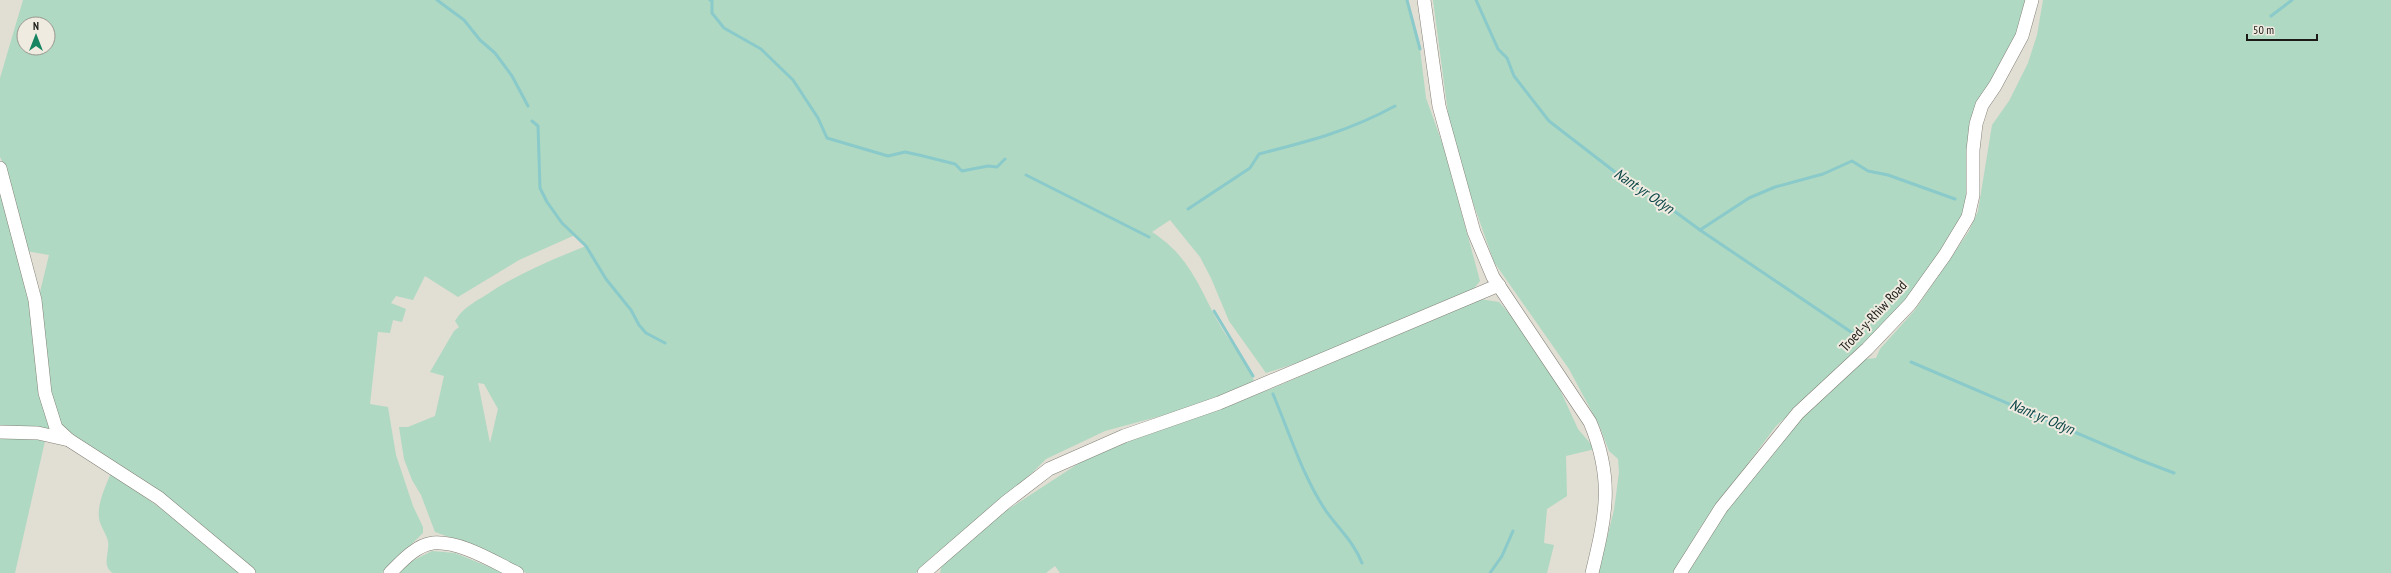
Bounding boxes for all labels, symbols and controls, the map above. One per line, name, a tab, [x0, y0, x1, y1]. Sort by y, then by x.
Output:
north arrow	[16, 16, 56, 56]
scale bar	[2247, 16, 2317, 42]
text: N	[33, 19, 39, 33]
text: 50 m	[2253, 22, 2274, 37]
water label: Nant yr Odyn	[1611, 164, 1679, 218]
street label: Troed-y-Rhiw Road	[1835, 277, 1911, 355]
water label: Nant yr Odyn	[2007, 395, 2078, 439]

